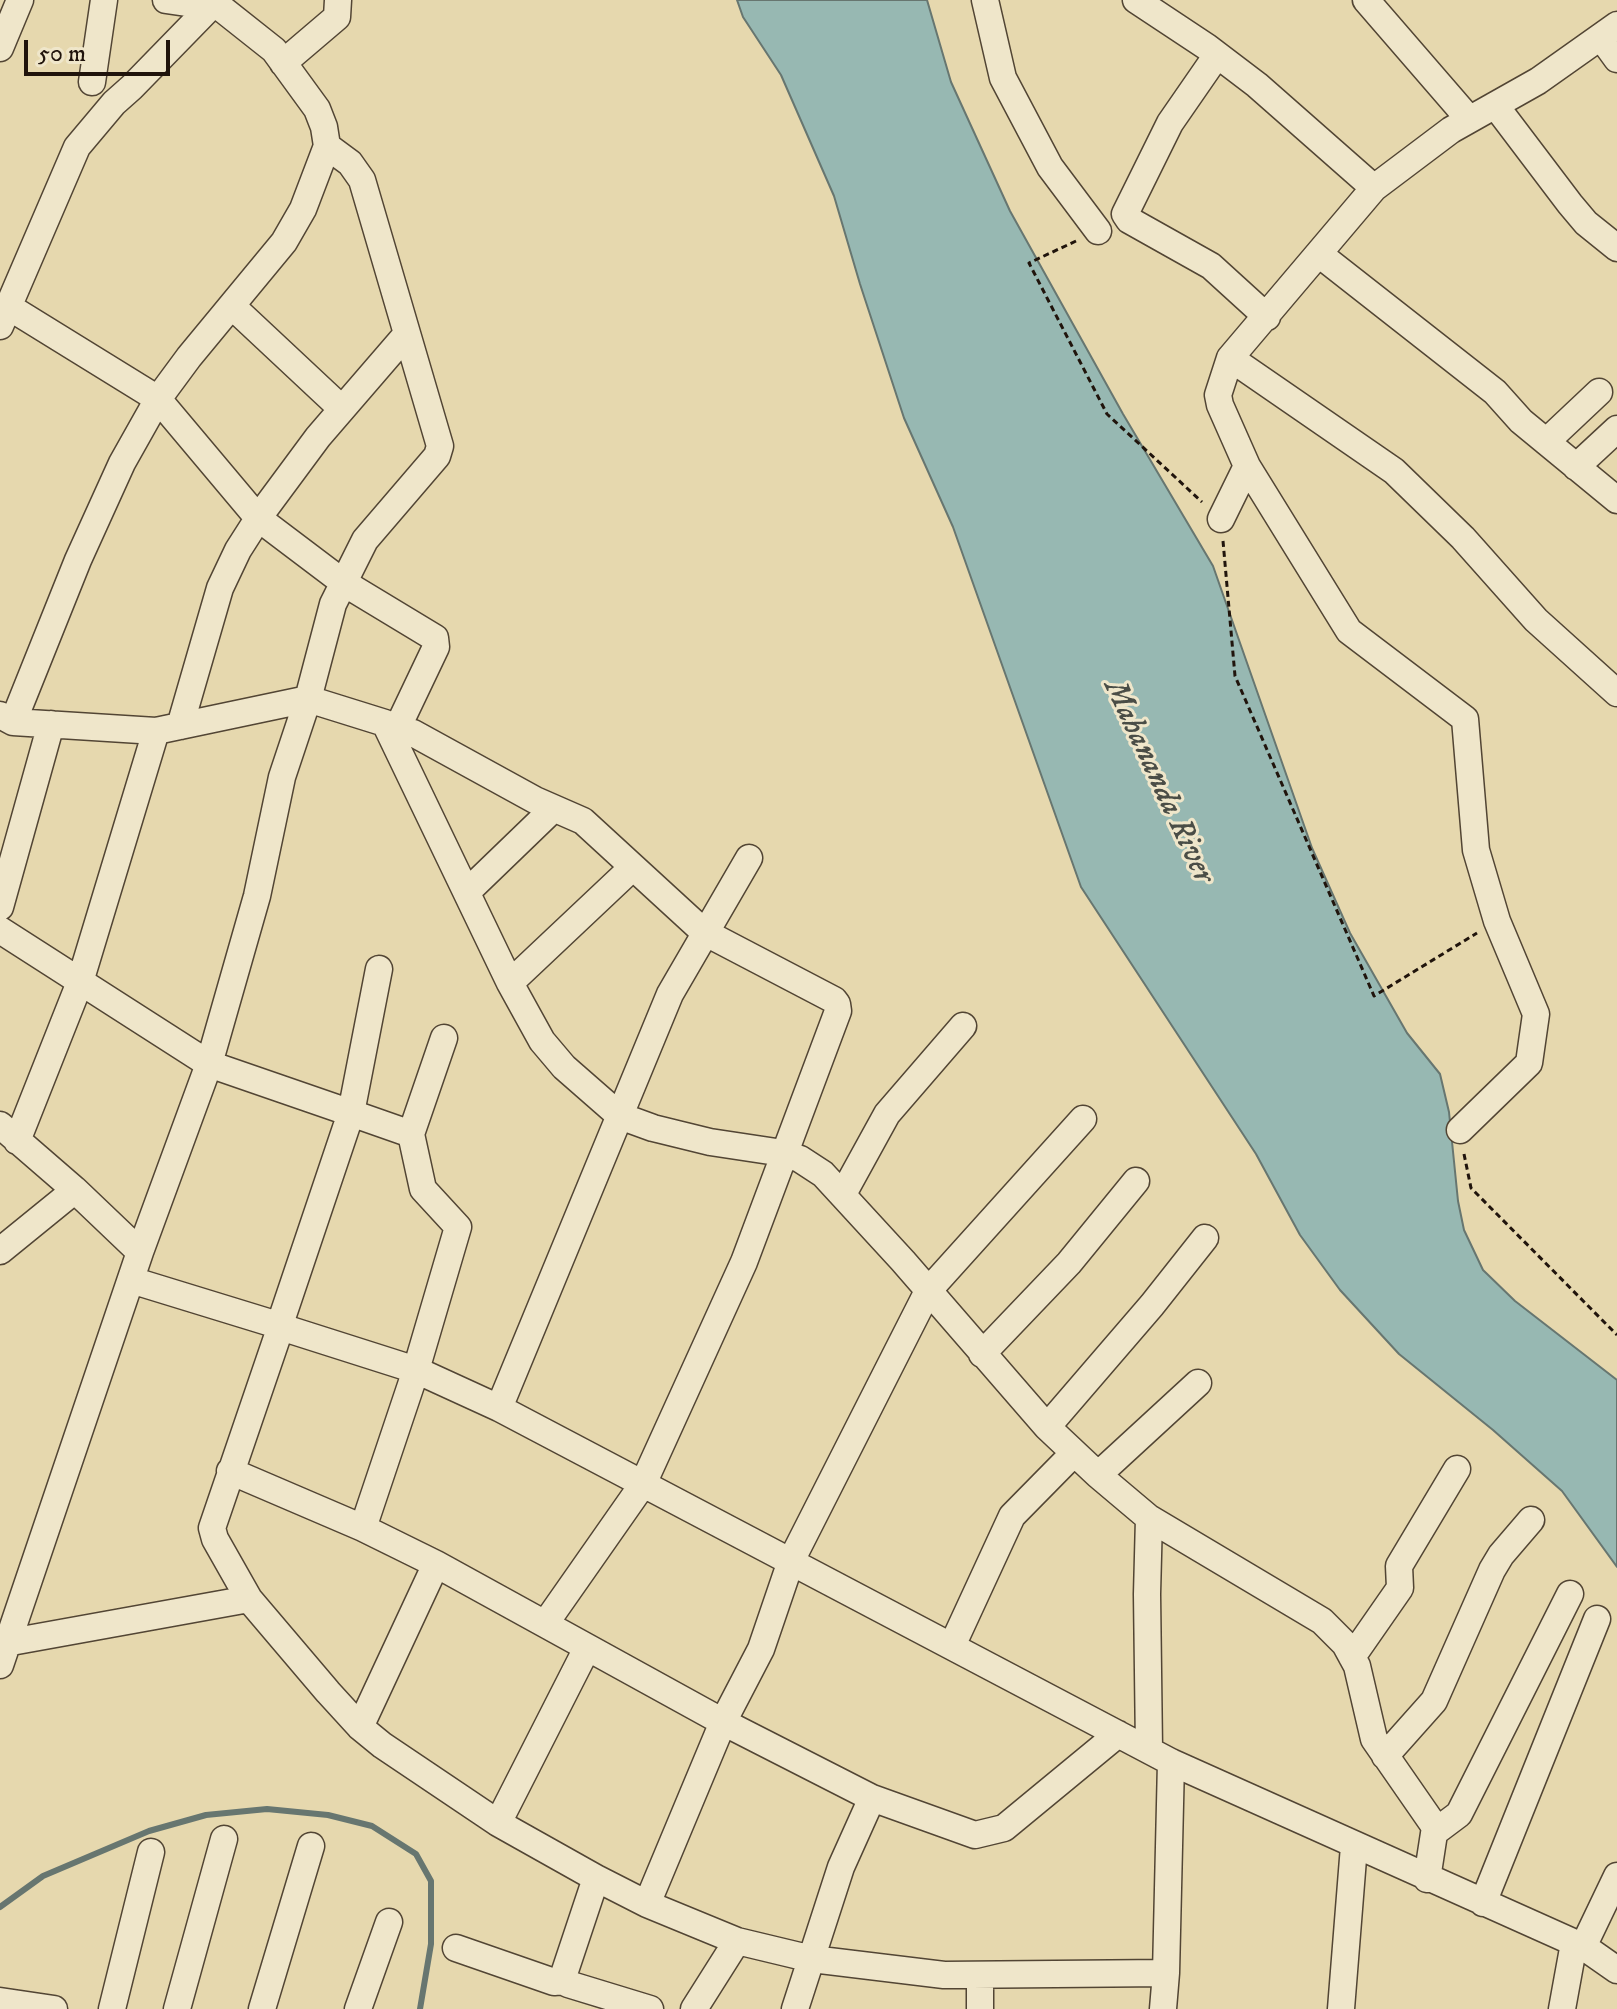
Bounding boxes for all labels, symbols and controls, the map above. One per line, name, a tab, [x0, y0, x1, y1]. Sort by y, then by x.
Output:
scale bar	[28, 24, 174, 74]
text: 50 m	[38, 39, 86, 69]
water label: Mahananda River	[1093, 674, 1221, 890]

